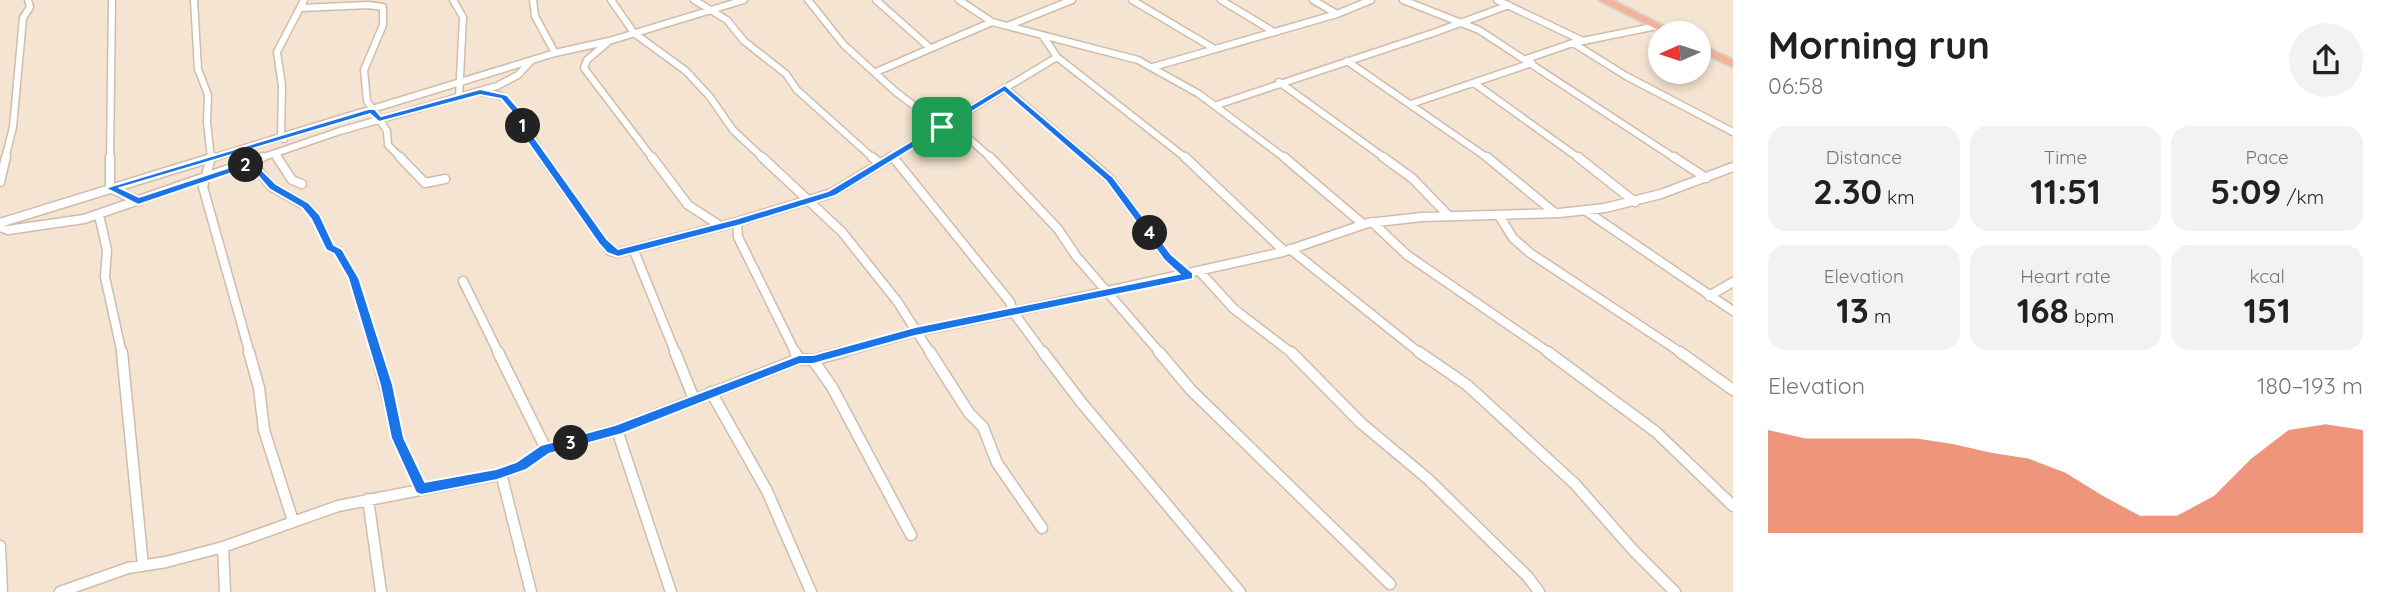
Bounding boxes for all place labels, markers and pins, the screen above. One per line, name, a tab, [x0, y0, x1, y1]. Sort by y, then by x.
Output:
pin	[912, 97, 972, 157]
pin: 1	[505, 108, 540, 144]
pin: 2	[229, 148, 264, 182]
pin: 4	[1132, 216, 1168, 250]
pin: 3	[554, 426, 588, 460]

